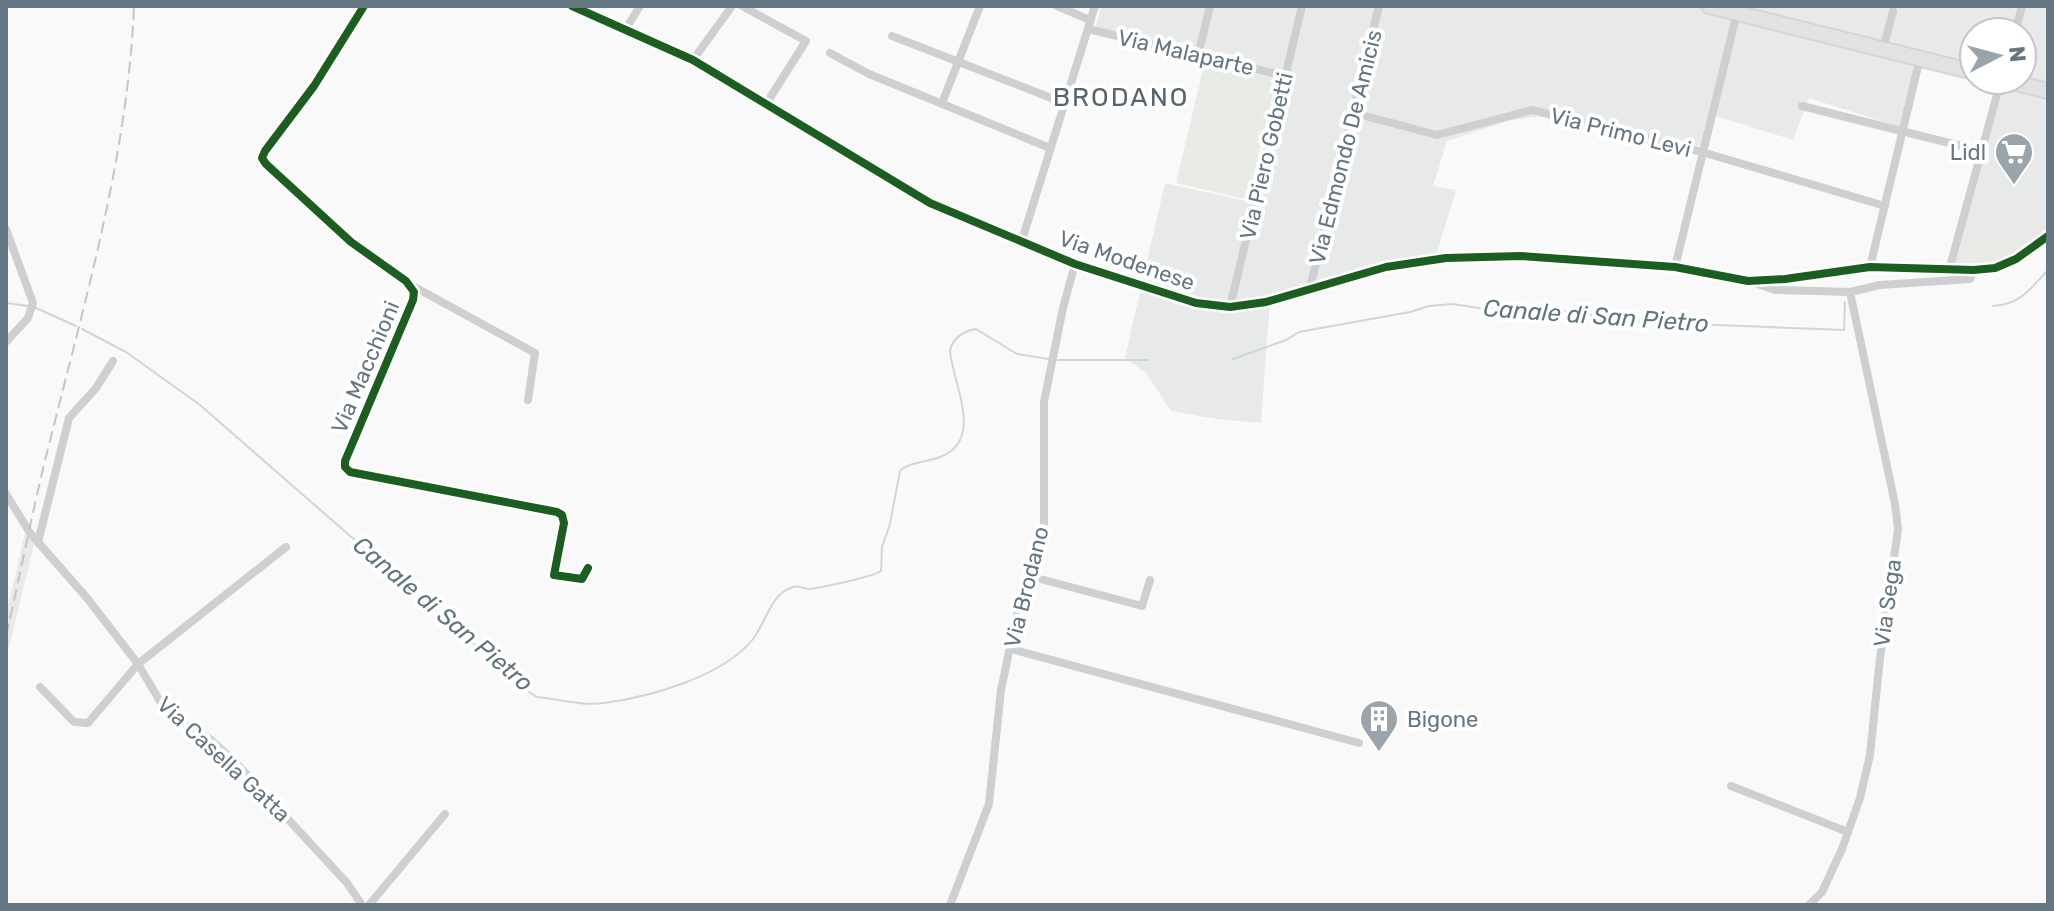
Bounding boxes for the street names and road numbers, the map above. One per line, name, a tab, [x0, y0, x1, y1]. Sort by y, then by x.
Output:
street label: Via Malaparte	[1115, 24, 1257, 81]
street label: Via Edmondo De Amicis	[1303, 27, 1388, 267]
street label: Via Piero Gobetti	[1234, 70, 1299, 242]
street label: Via Primo Levi	[1548, 102, 1694, 163]
street label: Via Modenese	[1055, 225, 1198, 296]
street label: Via Macchioni	[325, 297, 405, 437]
street label: Via Brodano	[998, 524, 1055, 650]
street label: Via Sega	[1868, 557, 1907, 649]
street label: Via Casella Gatta	[152, 691, 296, 828]

